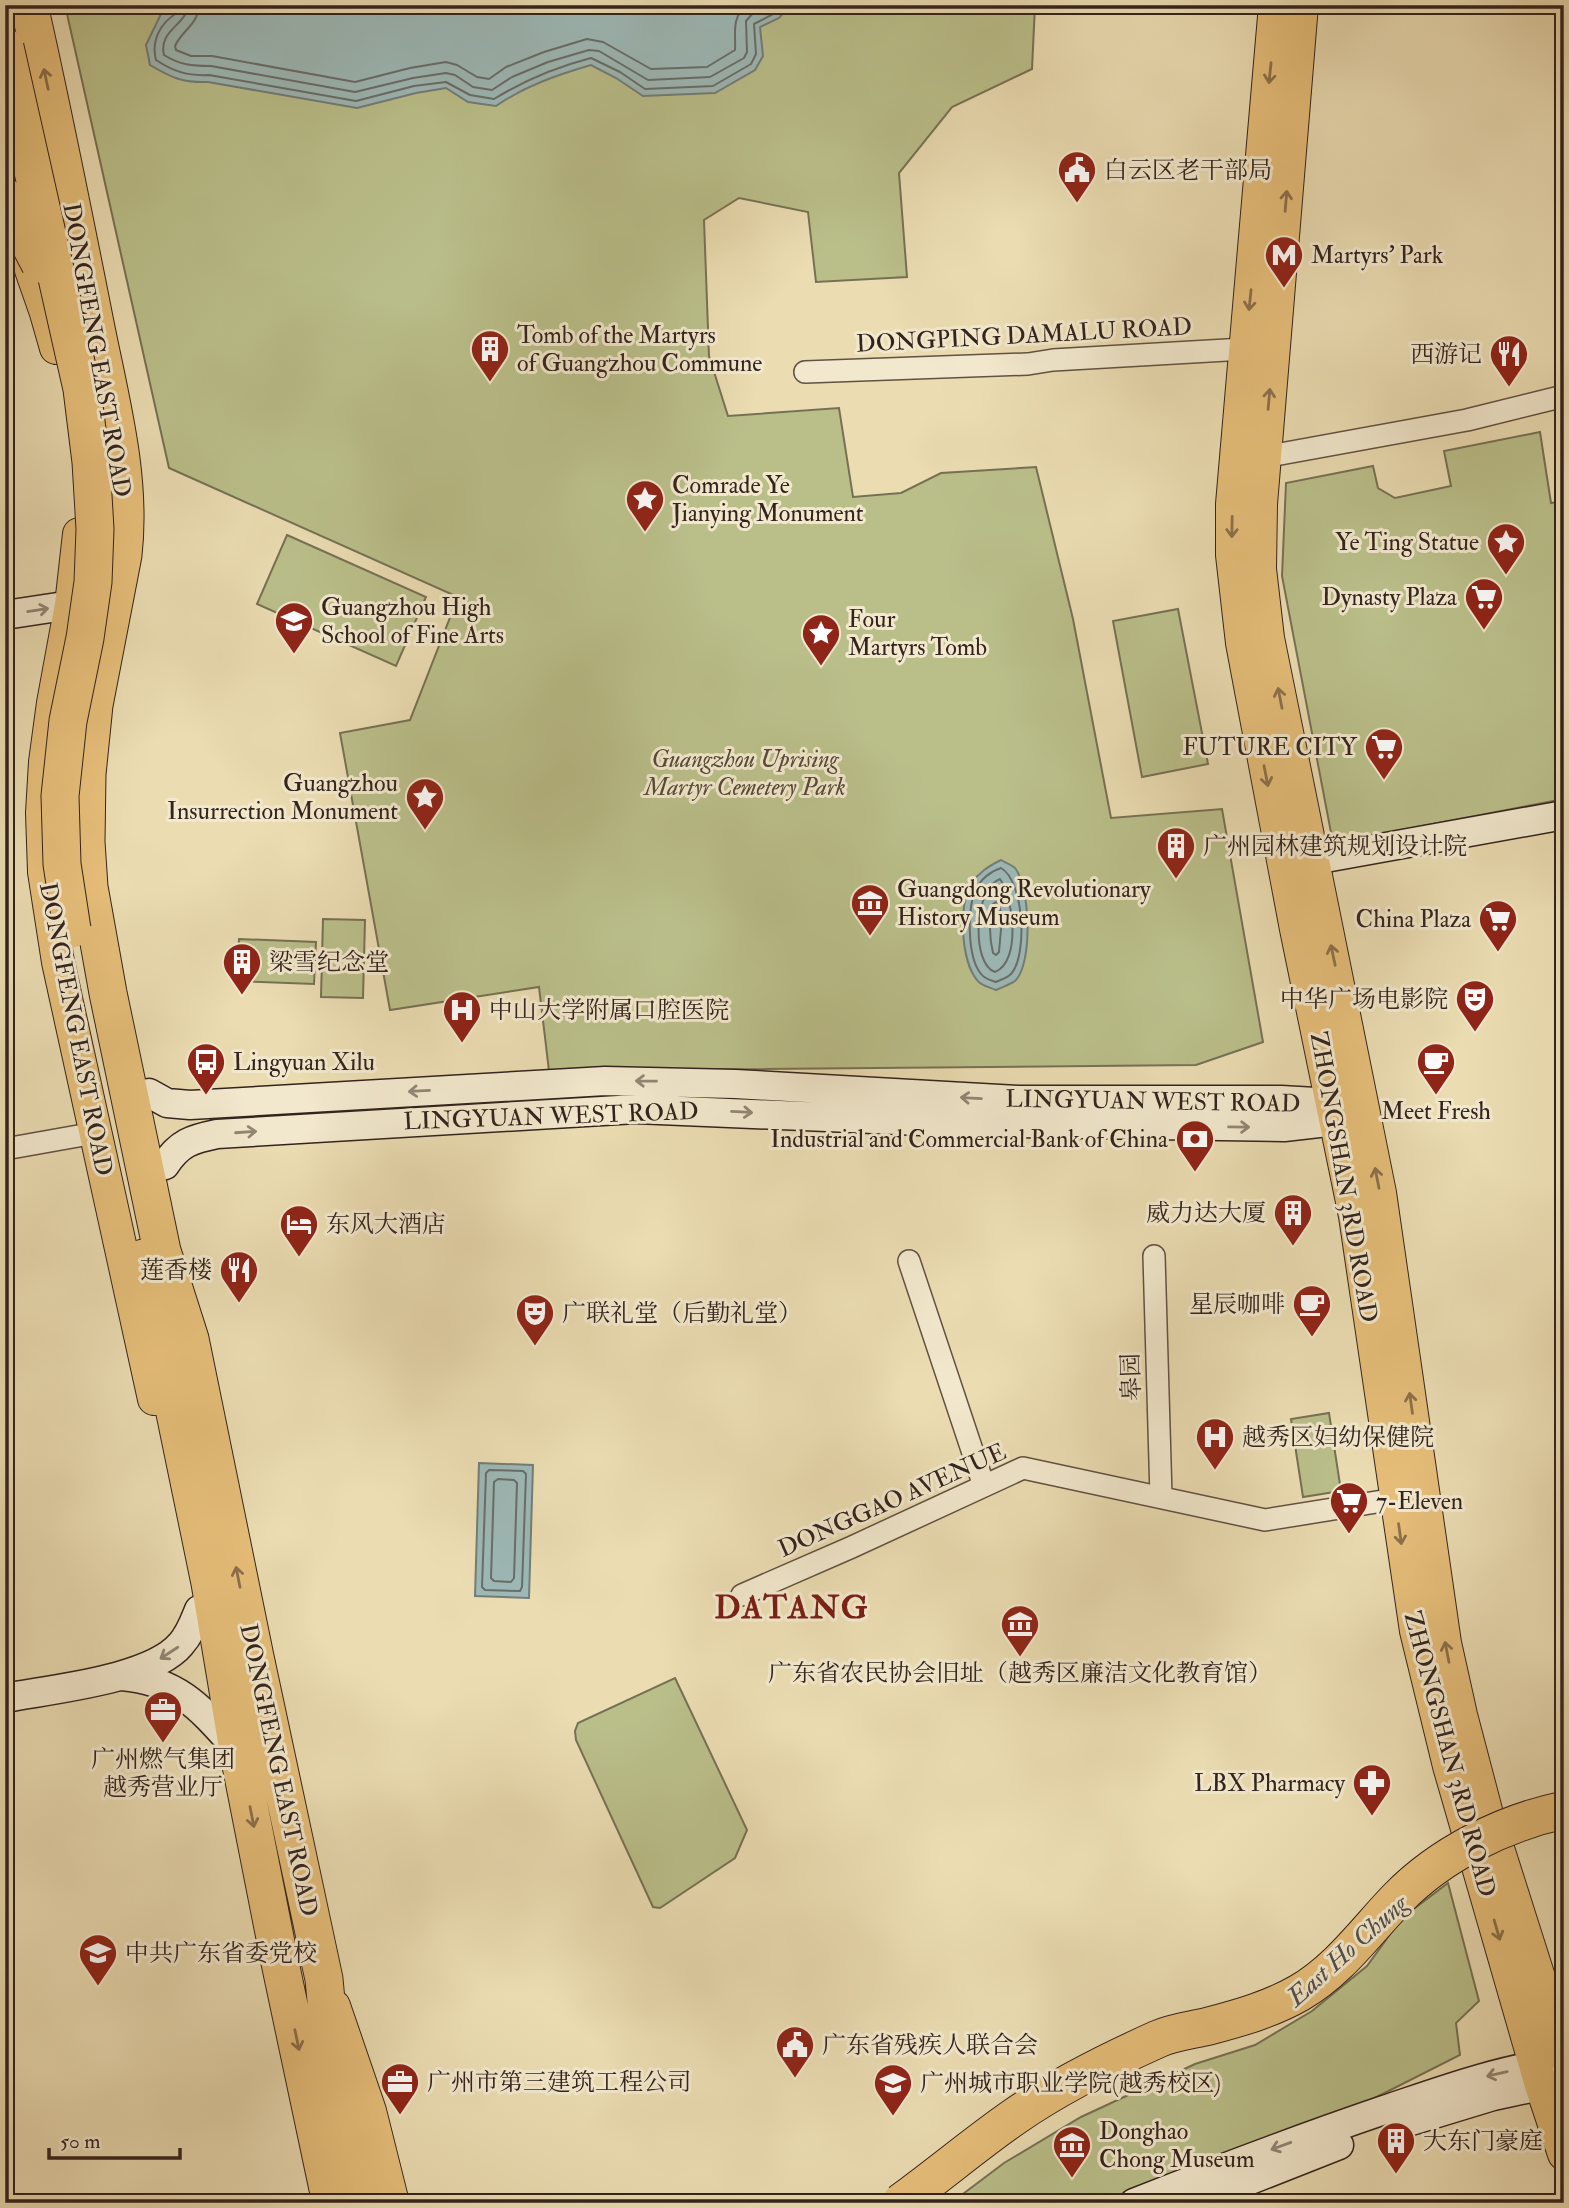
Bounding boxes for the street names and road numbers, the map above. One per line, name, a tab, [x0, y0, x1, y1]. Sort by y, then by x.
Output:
street label: DONGFENG EAST ROAD	[55, 201, 138, 500]
street label: DONGPING DAMALU ROAD	[855, 311, 1193, 360]
street label: DONGFENG EAST ROAD	[32, 880, 119, 1178]
street label: ZHONGSHAN 3RD ROAD	[1303, 1029, 1384, 1325]
street label: LINGYUAN WEST ROAD	[1005, 1083, 1301, 1120]
street label: LINGYUAN WEST ROAD	[403, 1096, 699, 1137]
street label: 皋园	[1115, 1352, 1148, 1402]
street label: DONGGAO AVENUE	[773, 1436, 1011, 1565]
street label: ZHONGSHAN 3RD ROAD	[1396, 1608, 1503, 1900]
street label: DONGFENG EAST ROAD	[232, 1621, 325, 1919]

